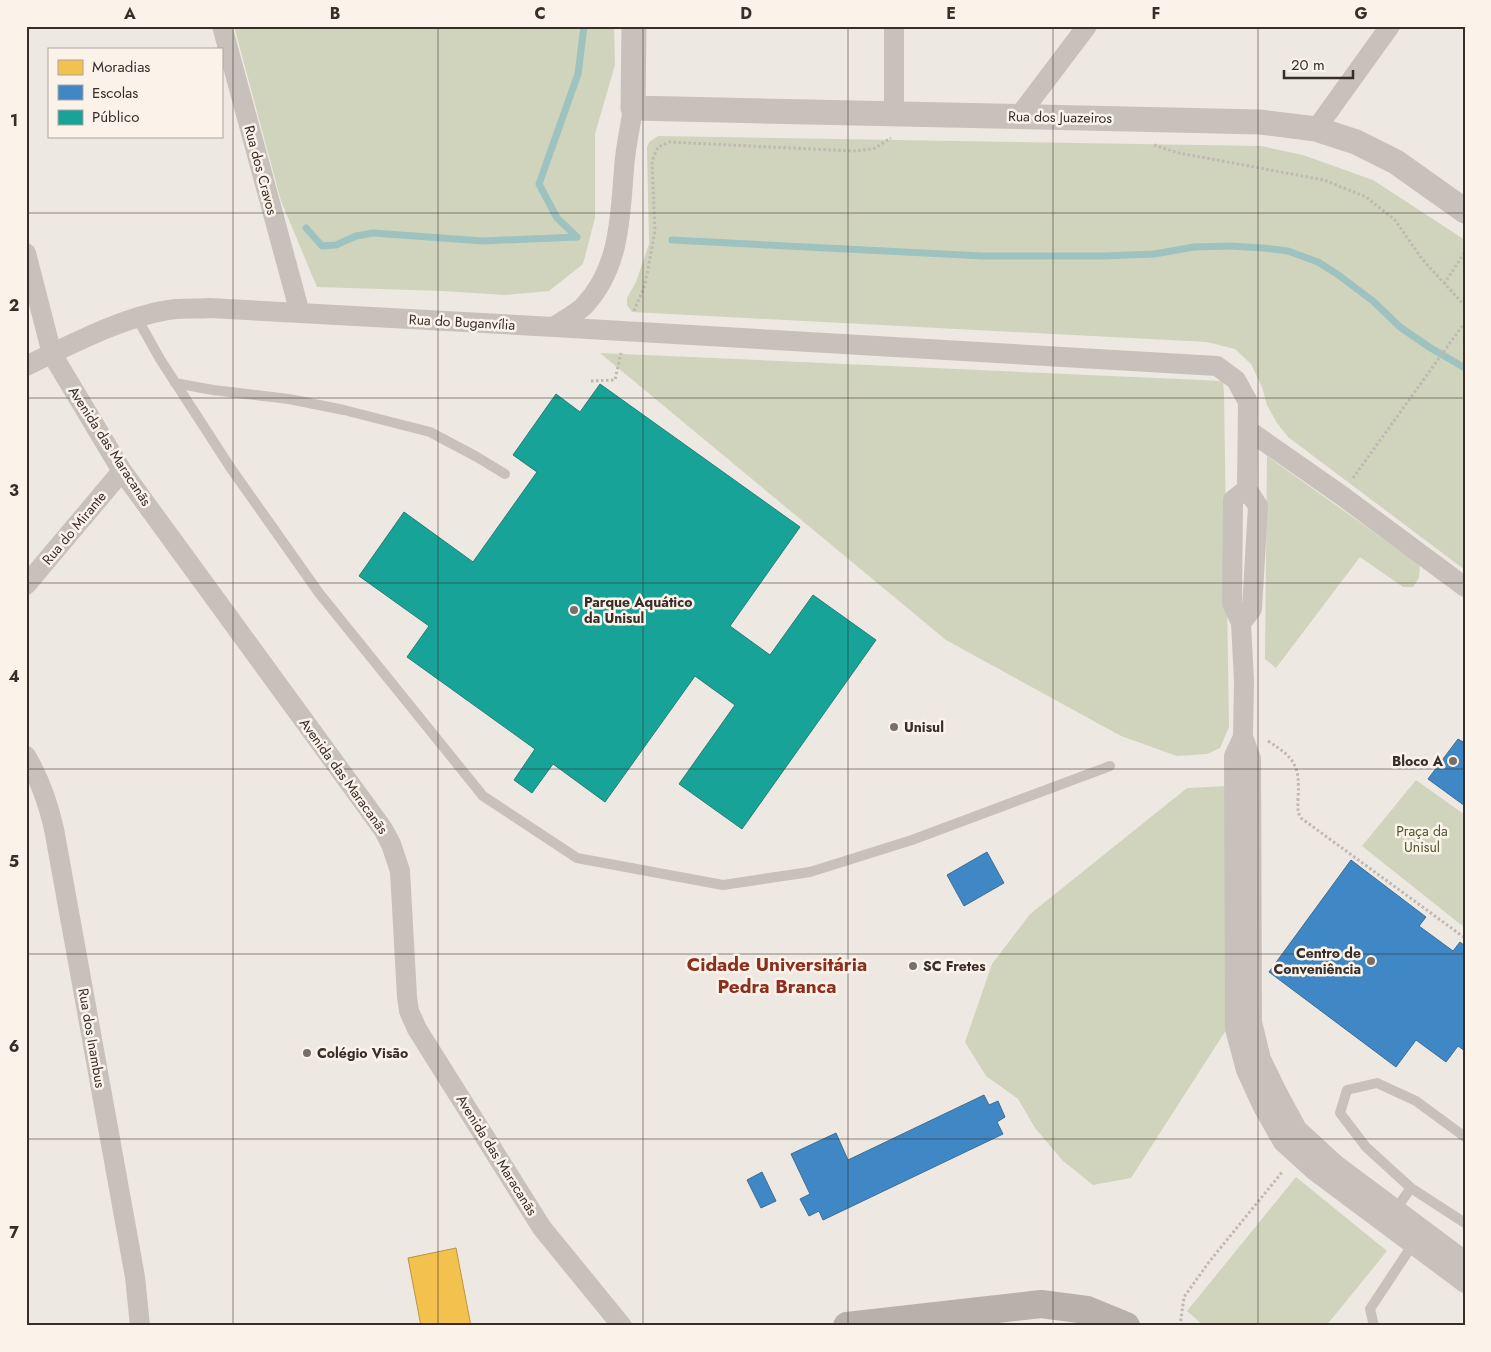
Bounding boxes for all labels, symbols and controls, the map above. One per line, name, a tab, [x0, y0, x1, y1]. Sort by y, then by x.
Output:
text: A	[123, 2, 136, 25]
text: B	[330, 2, 340, 25]
text: C	[534, 2, 546, 25]
text: D	[740, 2, 752, 25]
text: E	[946, 2, 956, 25]
text: F	[1152, 2, 1160, 25]
text: G	[1354, 2, 1368, 25]
legend	[48, 48, 222, 138]
scale bar	[1284, 48, 1352, 80]
text: 20 m	[1291, 54, 1325, 76]
text: Moradias	[92, 56, 150, 78]
text: Escolas	[92, 82, 138, 104]
text: Público	[92, 106, 139, 128]
street label: Rua dos Juazeiros	[1008, 106, 1113, 128]
text: 1	[10, 109, 18, 132]
street label: Rua dos Cravos	[239, 123, 283, 217]
text: 2	[9, 294, 19, 317]
street label: Rua do Buganvília	[408, 309, 516, 335]
street label: Avenida das Maracanãs	[64, 382, 156, 510]
text: 3	[9, 479, 19, 502]
street label: Rua do Mirante	[37, 487, 111, 569]
place label: Parque Aquático da Unisul	[584, 592, 692, 628]
marker: Parque Aquático da Unisul	[568, 604, 580, 616]
text: 4	[8, 665, 20, 688]
street label: Avenida das Maracanãs	[295, 714, 393, 838]
place label: Unisul	[904, 717, 944, 737]
marker: Unisul	[888, 721, 900, 733]
place label: Bloco A	[1392, 751, 1444, 771]
marker: Bloco A	[1447, 755, 1459, 767]
park label: Praça da Unisul	[1396, 821, 1448, 857]
text: 5	[9, 850, 19, 873]
place label: Centro de Conveniência	[1273, 943, 1361, 979]
district label: Cidade Universitária Pedra Branca	[687, 951, 867, 1000]
marker: Centro de Conveniência	[1365, 955, 1377, 967]
place label: SC Fretes	[923, 956, 986, 976]
marker: SC Fretes	[907, 960, 919, 972]
street label: Rua dos Inambus	[73, 987, 111, 1090]
text: 6	[9, 1035, 19, 1058]
place label: Colégio Visão	[317, 1043, 408, 1063]
marker: Colégio Visão	[301, 1047, 313, 1059]
street label: Avenida das Maracanãs	[452, 1091, 542, 1220]
text: 7	[9, 1221, 19, 1244]

